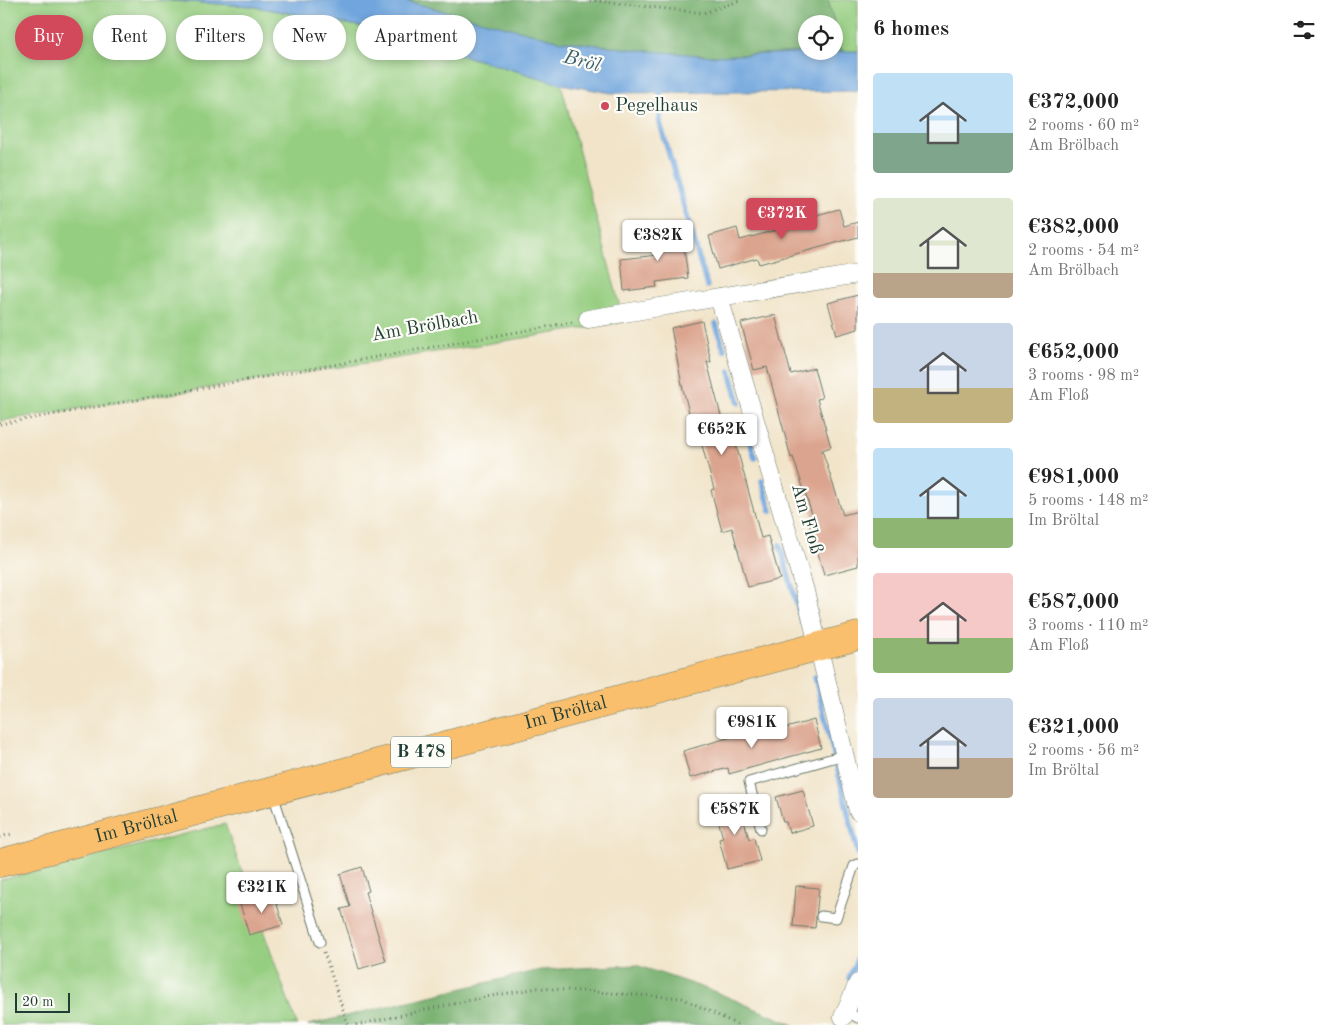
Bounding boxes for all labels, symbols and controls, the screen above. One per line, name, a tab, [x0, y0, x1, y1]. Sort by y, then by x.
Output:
chip: Buy	[15, 15, 83, 60]
chip: Rent	[93, 15, 166, 60]
chip: Filters	[176, 15, 263, 60]
chip: New	[273, 15, 346, 60]
chip: Apartment	[356, 15, 476, 60]
map controls	[798, 15, 843, 60]
button: locate	[798, 15, 843, 60]
icon: filters	[1290, 16, 1318, 44]
text: 6 homes	[873, 19, 949, 40]
water label: Bröl	[560, 47, 603, 77]
text: €372,000	[1028, 92, 1119, 113]
icon: home	[913, 93, 973, 153]
place label: Pegelhaus	[615, 97, 698, 116]
marker: Pegelhaus	[599, 100, 611, 112]
text: 2 rooms · 60 m²	[1028, 118, 1139, 134]
text: Am Brölbach	[1028, 138, 1119, 154]
pin: €372K	[747, 198, 817, 240]
text: €372K	[757, 206, 807, 222]
text: €382,000	[1028, 217, 1119, 238]
icon: home	[913, 218, 973, 278]
pin: €382K	[623, 220, 693, 262]
text: €382K	[633, 228, 683, 244]
text: 2 rooms · 54 m²	[1028, 243, 1139, 259]
text: Am Brölbach	[1028, 263, 1119, 279]
street label: Am Brölbach	[370, 308, 480, 346]
text: €652,000	[1028, 342, 1119, 363]
icon: home	[913, 343, 973, 403]
text: 3 rooms · 98 m²	[1028, 368, 1139, 384]
text: Am Floß	[1028, 388, 1089, 404]
pin: €652K	[687, 414, 757, 456]
text: €652K	[697, 422, 747, 438]
text: €981,000	[1028, 467, 1119, 488]
icon: home	[913, 468, 973, 528]
street label: Am Floß	[787, 482, 825, 556]
text: 5 rooms · 148 m²	[1028, 493, 1148, 509]
text: Im Bröltal	[1028, 513, 1099, 529]
text: €587,000	[1028, 592, 1119, 613]
icon: home	[913, 593, 973, 653]
text: 3 rooms · 110 m²	[1028, 618, 1148, 634]
text: Am Floß	[1028, 638, 1089, 654]
street label: Im Bröltal	[522, 693, 609, 733]
pin: €981K	[717, 706, 787, 749]
text: €981K	[727, 715, 777, 731]
text: €321,000	[1028, 717, 1119, 738]
icon: home	[913, 718, 973, 778]
road number: B 478	[391, 736, 451, 768]
text: 2 rooms · 56 m²	[1028, 743, 1139, 759]
text: Im Bröltal	[1028, 763, 1099, 779]
pin: €587K	[700, 794, 770, 836]
text: €587K	[710, 802, 760, 818]
street label: Im Bröltal	[93, 807, 180, 847]
pin: €321K	[227, 872, 297, 914]
text: €321K	[237, 880, 287, 896]
scale bar	[15, 990, 70, 1013]
text: 20 m	[22, 995, 53, 1009]

